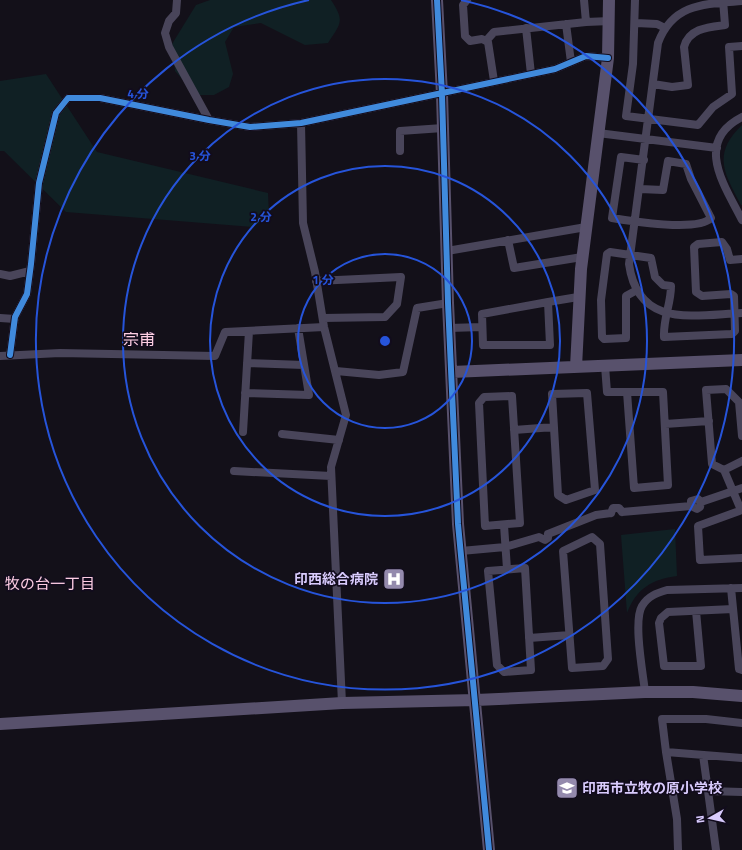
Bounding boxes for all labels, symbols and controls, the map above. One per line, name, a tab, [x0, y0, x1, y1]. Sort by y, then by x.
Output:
text: 4 分	[127, 84, 149, 103]
text: 3 分	[189, 146, 211, 165]
text: 2 分	[250, 207, 272, 226]
text: 1 分	[312, 270, 334, 289]
district label: 宗甫	[123, 327, 155, 351]
centre of rings	[378, 334, 392, 348]
hospital icon: 印西総合病院	[381, 566, 407, 592]
place label: 印西総合病院	[294, 568, 378, 589]
district label: 牧の台一丁目	[5, 572, 95, 595]
school or university icon: 印西市立牧の原小学校	[554, 775, 580, 801]
place label: 印西市立牧の原小学校	[582, 777, 722, 798]
north arrow	[690, 798, 730, 838]
text: N	[692, 815, 709, 824]

